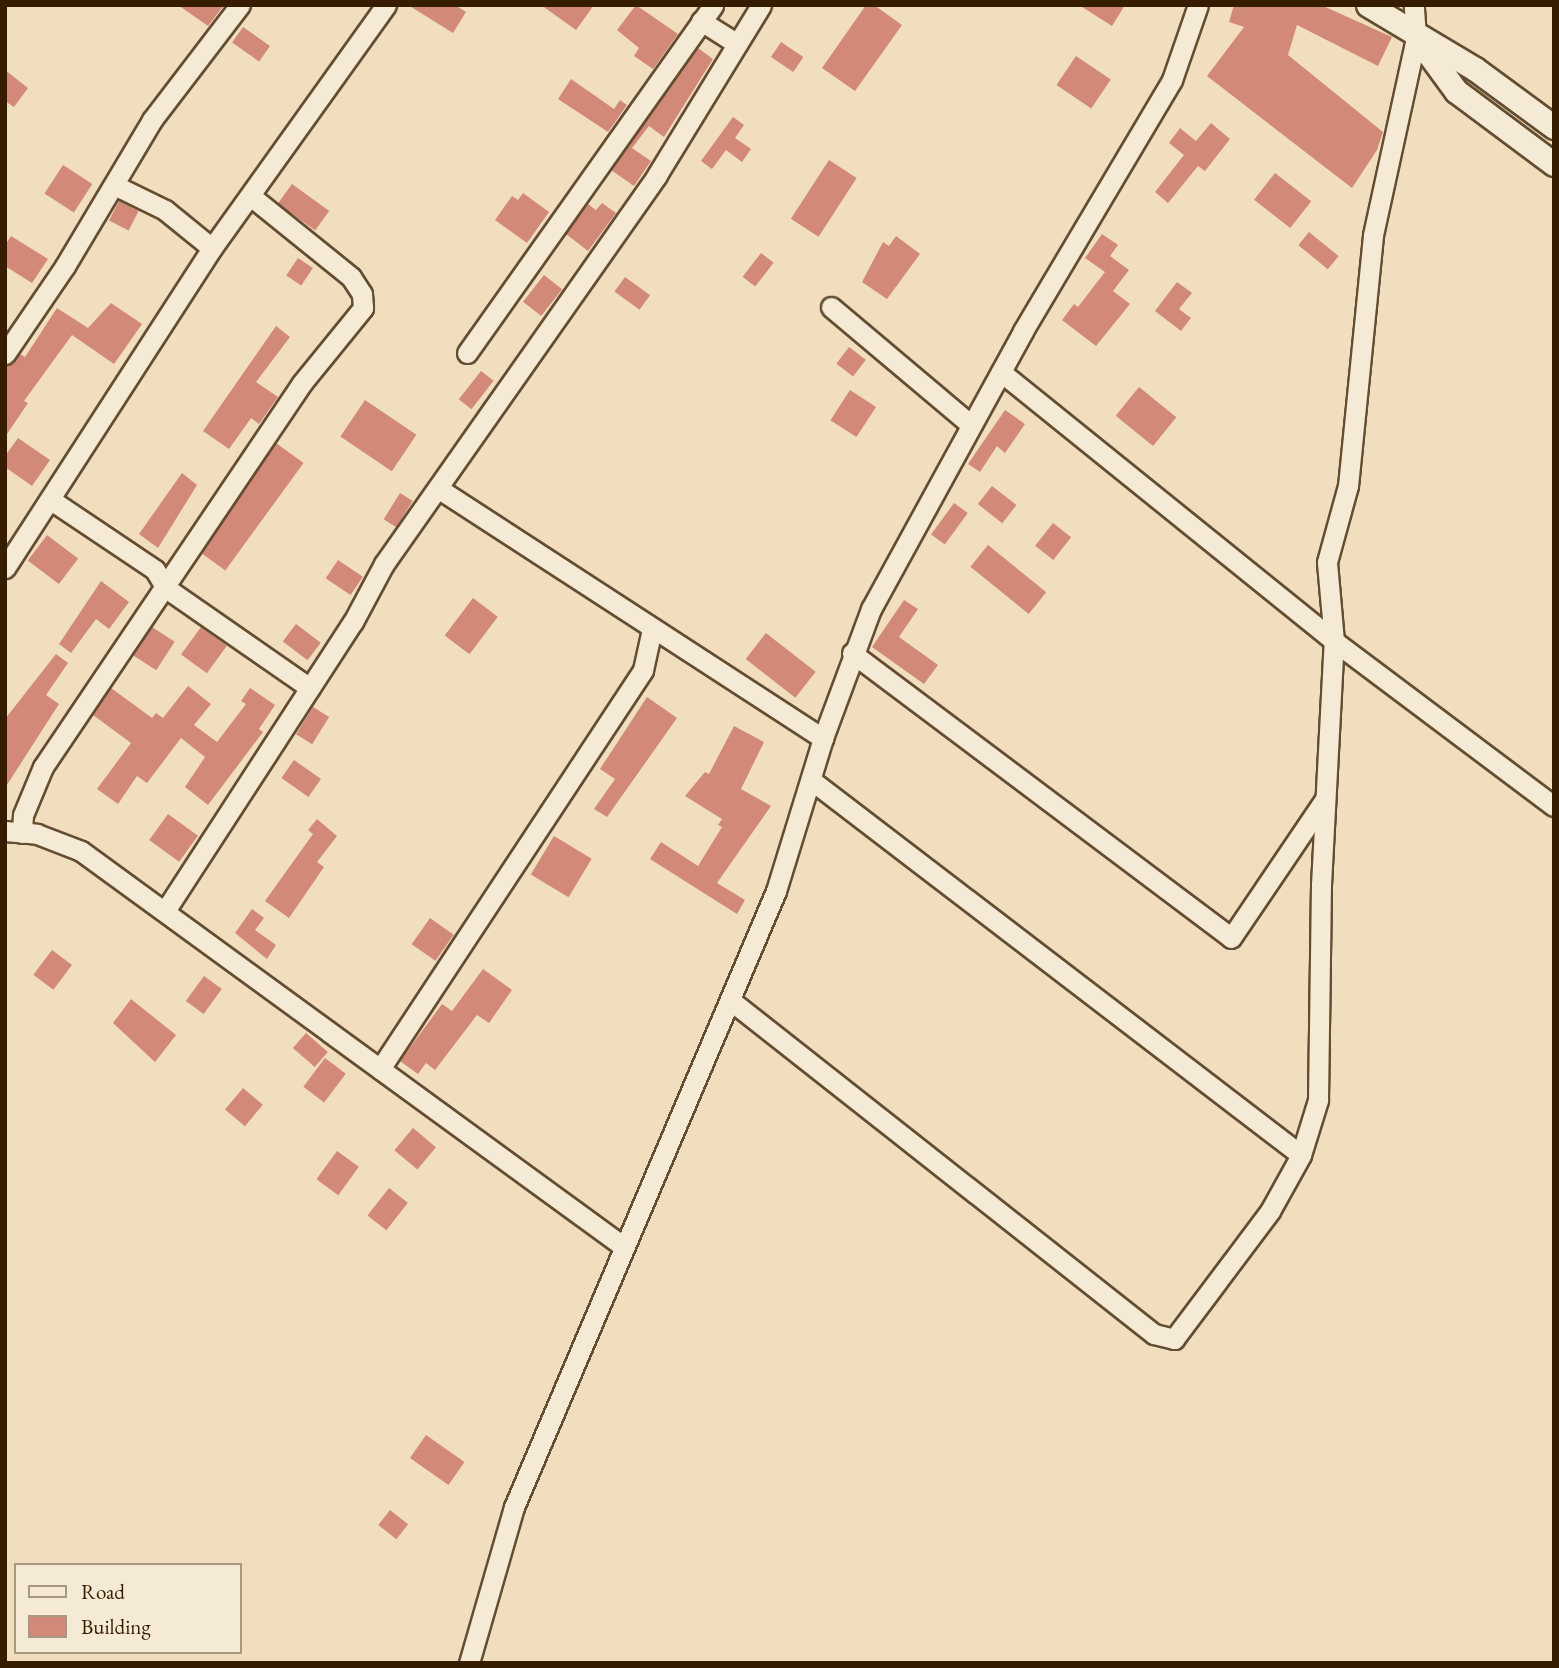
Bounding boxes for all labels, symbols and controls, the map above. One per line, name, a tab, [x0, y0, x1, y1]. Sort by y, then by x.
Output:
legend	[14, 1563, 242, 1654]
text: Road	[81, 1578, 125, 1605]
text: Building	[81, 1613, 151, 1640]

